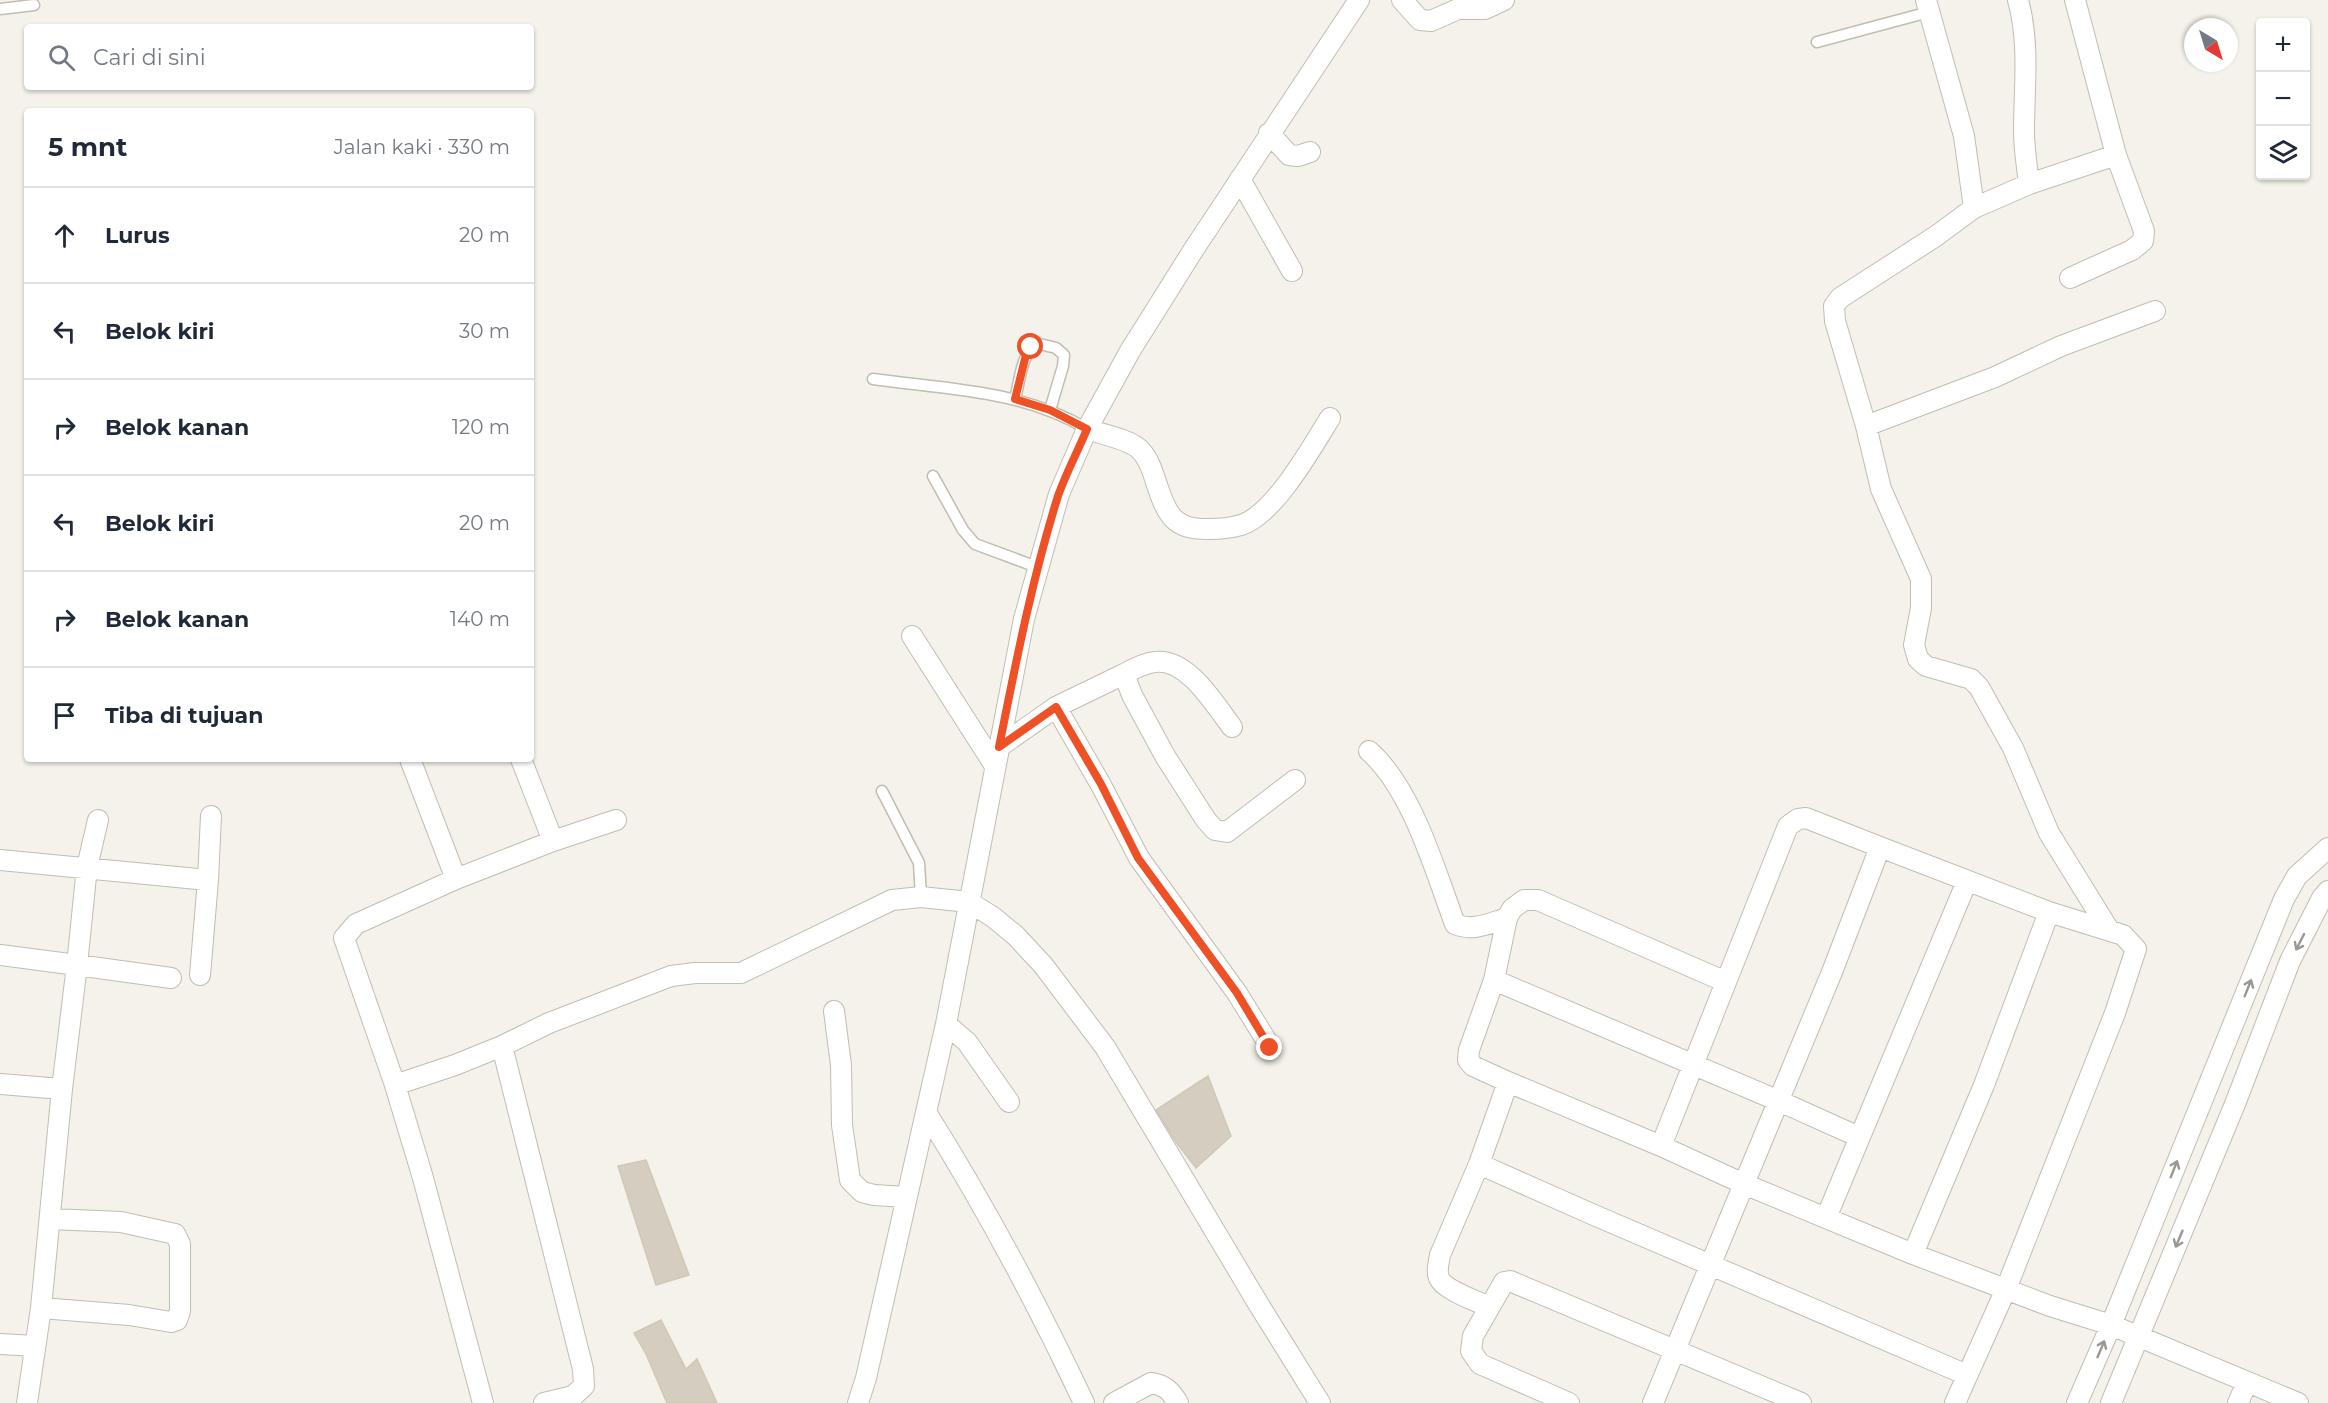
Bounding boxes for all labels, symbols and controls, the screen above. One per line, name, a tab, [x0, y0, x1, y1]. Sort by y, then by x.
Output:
north arrow	[2184, 18, 2238, 72]
map controls	[2256, 18, 2310, 180]
button: +	[2256, 18, 2310, 72]
search box	[24, 24, 534, 90]
icon: search	[45, 41, 78, 74]
text: Cari di sini	[93, 44, 206, 71]
button: −	[2256, 72, 2310, 126]
button: layers	[2256, 126, 2310, 180]
text: 5 mnt	[48, 131, 127, 163]
text: Jalan kaki · 330 m	[334, 135, 510, 159]
icon: ahead	[48, 219, 81, 252]
text: Lurus	[105, 222, 170, 249]
text: 20 m	[459, 223, 510, 247]
icon: left	[48, 315, 81, 348]
text: Belok kiri	[105, 318, 214, 345]
text: 30 m	[459, 319, 510, 343]
route start	[1017, 333, 1043, 359]
icon: right	[48, 411, 81, 444]
text: Belok kanan	[105, 414, 249, 441]
text: 120 m	[452, 415, 510, 439]
icon: left	[48, 507, 81, 540]
text: Belok kiri	[105, 510, 214, 537]
text: 20 m	[459, 511, 510, 535]
icon: right	[48, 603, 81, 636]
text: Belok kanan	[105, 606, 249, 633]
text: 140 m	[450, 607, 510, 631]
icon: arrive	[48, 699, 81, 732]
text: Tiba di tujuan	[105, 702, 263, 729]
one-way arrow	[2293, 932, 2305, 950]
one-way arrow	[2243, 979, 2254, 998]
route end	[1256, 1034, 1282, 1060]
one-way arrow	[2169, 1160, 2180, 1179]
one-way arrow	[2173, 1229, 2184, 1248]
one-way arrow	[2095, 1341, 2107, 1359]

